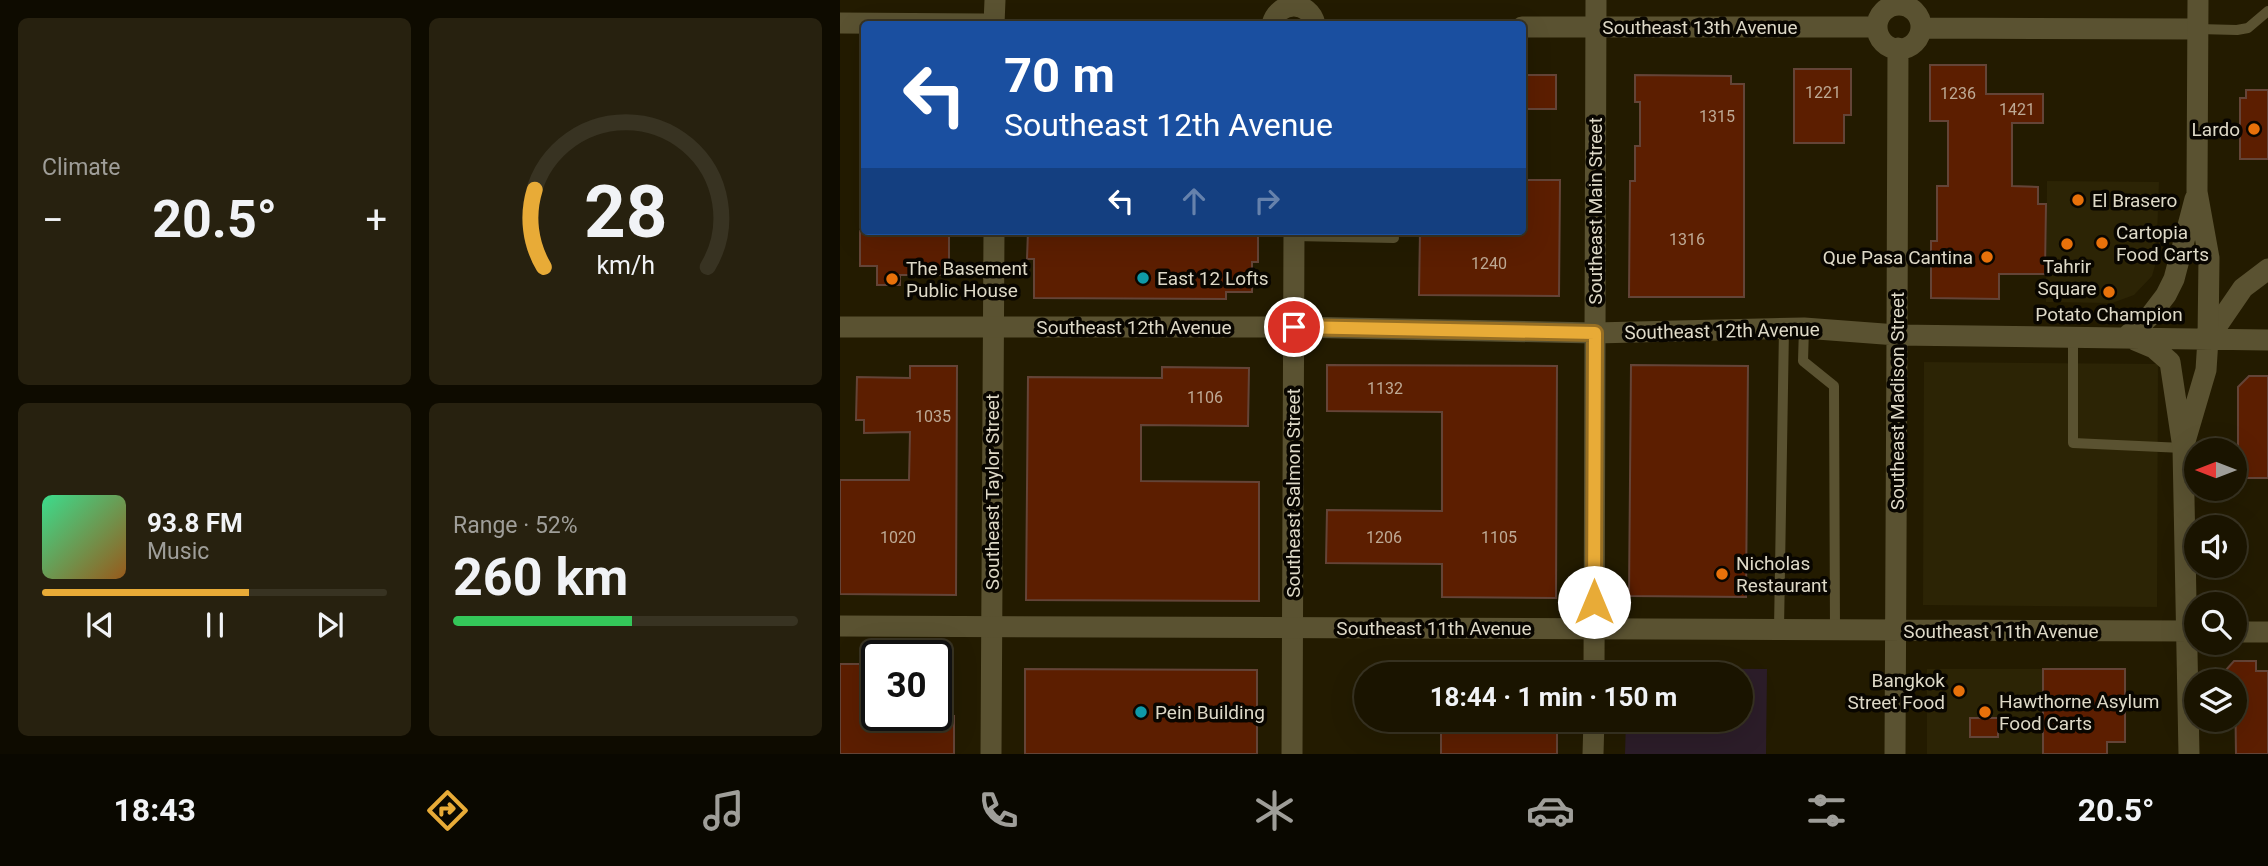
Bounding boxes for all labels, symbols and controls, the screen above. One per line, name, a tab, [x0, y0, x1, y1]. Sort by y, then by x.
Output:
street label: Southeast 13th Avenue	[1602, 16, 1798, 39]
text: 70 m	[1004, 47, 1115, 104]
icon: left	[889, 49, 980, 140]
house number: 1221	[1805, 83, 1841, 102]
house number: 1236	[1940, 84, 1976, 103]
house number: 1421	[1999, 100, 2035, 119]
text: Southeast 12th Avenue	[1004, 106, 1333, 144]
house number: 1315	[1699, 107, 1735, 126]
street label: Southeast Main Street	[1584, 117, 1607, 305]
place label: Lardo	[2192, 118, 2240, 141]
marker: Lardo	[2246, 121, 2262, 137]
text: Climate	[42, 154, 121, 181]
text: 28	[584, 170, 667, 256]
icon: left	[1102, 182, 1140, 220]
icon: ahead	[1175, 182, 1213, 220]
icon: right	[1248, 182, 1286, 220]
text: 20.5°	[152, 189, 277, 250]
place label: El Brasero	[2092, 189, 2177, 212]
marker: El Brasero	[2070, 192, 2086, 208]
text: −	[42, 198, 64, 242]
text: +	[365, 198, 387, 242]
place label: Cartopia Food Carts	[2116, 221, 2209, 266]
house number: 1316	[1669, 230, 1705, 249]
marker: Cartopia Food Carts	[2094, 235, 2110, 251]
marker: Tahrir Square	[2059, 236, 2075, 252]
place label: Que Pasa Cantina	[1823, 246, 1973, 269]
marker: Que Pasa Cantina	[1979, 249, 1995, 265]
text: km/h	[596, 251, 655, 280]
house number: 1240	[1471, 254, 1507, 273]
place label: Tahrir Square	[2037, 255, 2097, 300]
place label: The Basement Public House	[906, 257, 1028, 302]
place label: East 12 Lofts	[1157, 267, 1269, 290]
marker: East 12 Lofts	[1135, 270, 1151, 286]
marker: The Basement Public House	[884, 271, 900, 287]
marker: Potato Champion	[2101, 284, 2117, 300]
street label: Southeast Madison Street	[1886, 292, 1909, 510]
pin	[1264, 297, 1324, 357]
place label: Potato Champion	[2035, 303, 2183, 326]
icon: arrive	[1275, 308, 1313, 346]
street label: Southeast 12th Avenue	[1036, 316, 1232, 339]
street label: Southeast 12th Avenue	[1624, 318, 1820, 344]
house number: 1132	[1367, 379, 1403, 398]
house number: 1106	[1187, 388, 1223, 407]
street label: Southeast Salmon Street	[1282, 388, 1305, 598]
street label: Southeast Taylor Street	[981, 394, 1004, 590]
house number: 1035	[915, 407, 951, 426]
north arrow	[2184, 438, 2247, 500]
map controls	[2184, 438, 2247, 732]
text: 93.8 FM	[147, 508, 243, 538]
text: Range · 52%	[453, 512, 578, 539]
button: sound	[2184, 515, 2247, 578]
house number: 1020	[880, 528, 916, 547]
house number: 1206	[1366, 528, 1402, 547]
house number: 1105	[1481, 528, 1517, 547]
text: Music	[147, 538, 209, 565]
text: 260 km	[453, 547, 628, 608]
place label: Nicholas Restaurant	[1736, 552, 1828, 597]
position arrow	[1557, 565, 1631, 639]
marker: Nicholas Restaurant	[1714, 566, 1730, 582]
button: search	[2184, 592, 2247, 655]
icon: previous	[81, 606, 119, 644]
icon: pause	[196, 606, 234, 644]
icon: next	[311, 606, 349, 644]
street label: Southeast 11th Avenue	[1336, 617, 1532, 640]
street label: Southeast 11th Avenue	[1903, 620, 2099, 643]
speed limit sign: 30	[861, 640, 952, 731]
place label: Bangkok Street Food	[1847, 669, 1945, 714]
button: layers	[2184, 669, 2247, 732]
text: 18:44 · 1 min · 150 m	[1430, 682, 1677, 712]
marker: Bangkok Street Food	[1951, 683, 1967, 699]
place label: Hawthorne Asylum Food Carts	[1999, 690, 2159, 735]
place label: Pein Building	[1155, 701, 1265, 724]
marker: Pein Building	[1133, 704, 1149, 720]
marker: Hawthorne Asylum Food Carts	[1977, 704, 1993, 720]
icon: directions	[423, 786, 472, 835]
icon: music	[699, 786, 748, 835]
icon: phone	[974, 786, 1023, 835]
icon: climate	[1250, 786, 1299, 835]
icon: car	[1526, 786, 1575, 835]
icon: filters	[1802, 786, 1851, 835]
text: 18:43	[113, 791, 196, 829]
text: 20.5°	[2078, 791, 2154, 829]

